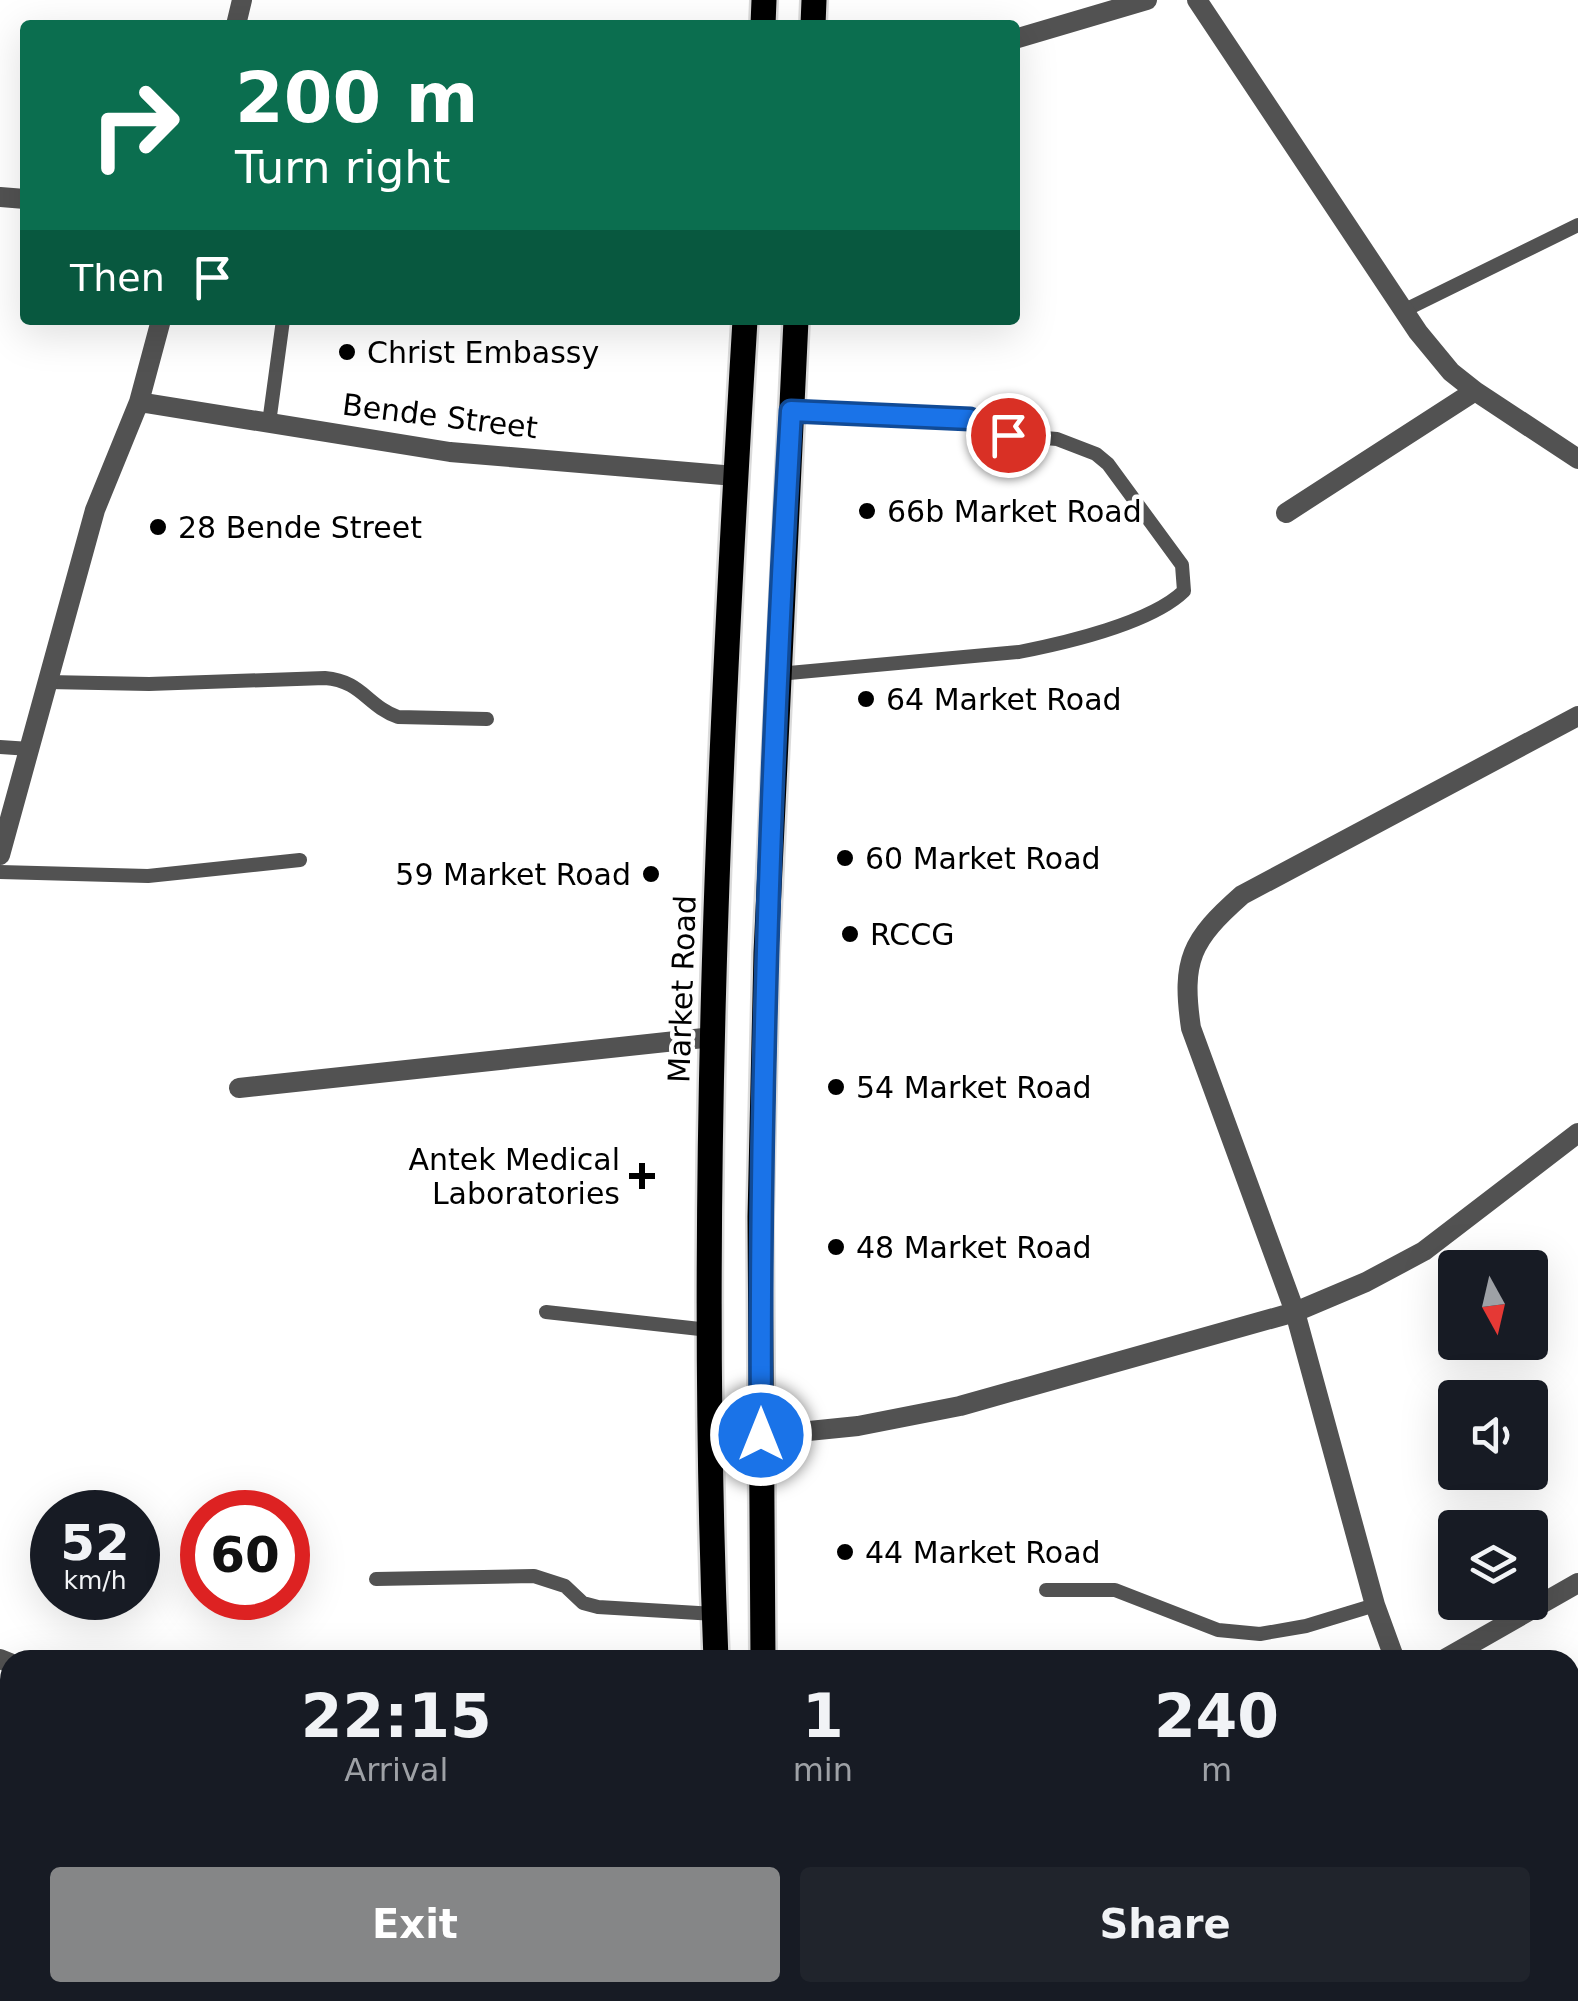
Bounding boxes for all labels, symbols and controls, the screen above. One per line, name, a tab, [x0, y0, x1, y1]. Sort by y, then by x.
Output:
text: 200 m	[235, 57, 478, 139]
icon: right	[70, 60, 200, 190]
text: Turn right	[235, 141, 450, 194]
icon: arrive	[185, 250, 240, 305]
text: Then	[70, 256, 165, 300]
place label: Christ Embassy	[367, 335, 599, 370]
marker: Christ Embassy	[336, 341, 358, 363]
street label: Bende Street	[340, 387, 540, 445]
pin	[966, 393, 1051, 478]
icon: arrive	[981, 408, 1036, 463]
place label: 66b Market Road	[887, 494, 1142, 529]
marker: 66b Market Road	[856, 500, 878, 522]
place label: 28 Bende Street	[178, 510, 422, 545]
marker: 28 Bende Street	[147, 516, 169, 538]
place label: 64 Market Road	[886, 682, 1122, 717]
marker: 64 Market Road	[855, 688, 877, 710]
place label: 60 Market Road	[865, 841, 1101, 876]
marker: 60 Market Road	[834, 847, 856, 869]
place label: 59 Market Road	[395, 857, 631, 892]
marker: 59 Market Road	[640, 863, 662, 885]
street label: Market Road	[661, 894, 703, 1084]
place label: RCCG	[870, 917, 955, 952]
marker: RCCG	[839, 923, 861, 945]
place label: 54 Market Road	[856, 1070, 1092, 1105]
marker: 54 Market Road	[825, 1076, 847, 1098]
place label: Antek Medical Laboratories	[408, 1142, 620, 1211]
marker: Antek Medical Laboratories	[629, 1163, 655, 1189]
place label: 48 Market Road	[856, 1230, 1092, 1265]
marker: 48 Market Road	[825, 1236, 847, 1258]
north arrow	[1438, 1250, 1548, 1360]
map controls	[1438, 1250, 1548, 1620]
button: sound	[1438, 1380, 1548, 1490]
position arrow	[709, 1383, 813, 1487]
speed limit sign: 60	[180, 1490, 310, 1620]
button: layers	[1438, 1510, 1548, 1620]
text: 52	[60, 1514, 130, 1572]
place label: 44 Market Road	[865, 1535, 1101, 1570]
marker: 44 Market Road	[834, 1541, 856, 1563]
text: km/h	[63, 1566, 127, 1595]
text: 22:15	[301, 1681, 492, 1751]
text: 1	[802, 1681, 844, 1751]
text: 240	[1154, 1681, 1279, 1751]
text: Arrival	[344, 1751, 448, 1789]
text: min	[793, 1751, 853, 1789]
text: m	[1201, 1751, 1232, 1789]
button: Exit	[50, 1867, 780, 1982]
button: Share	[800, 1867, 1530, 1982]

